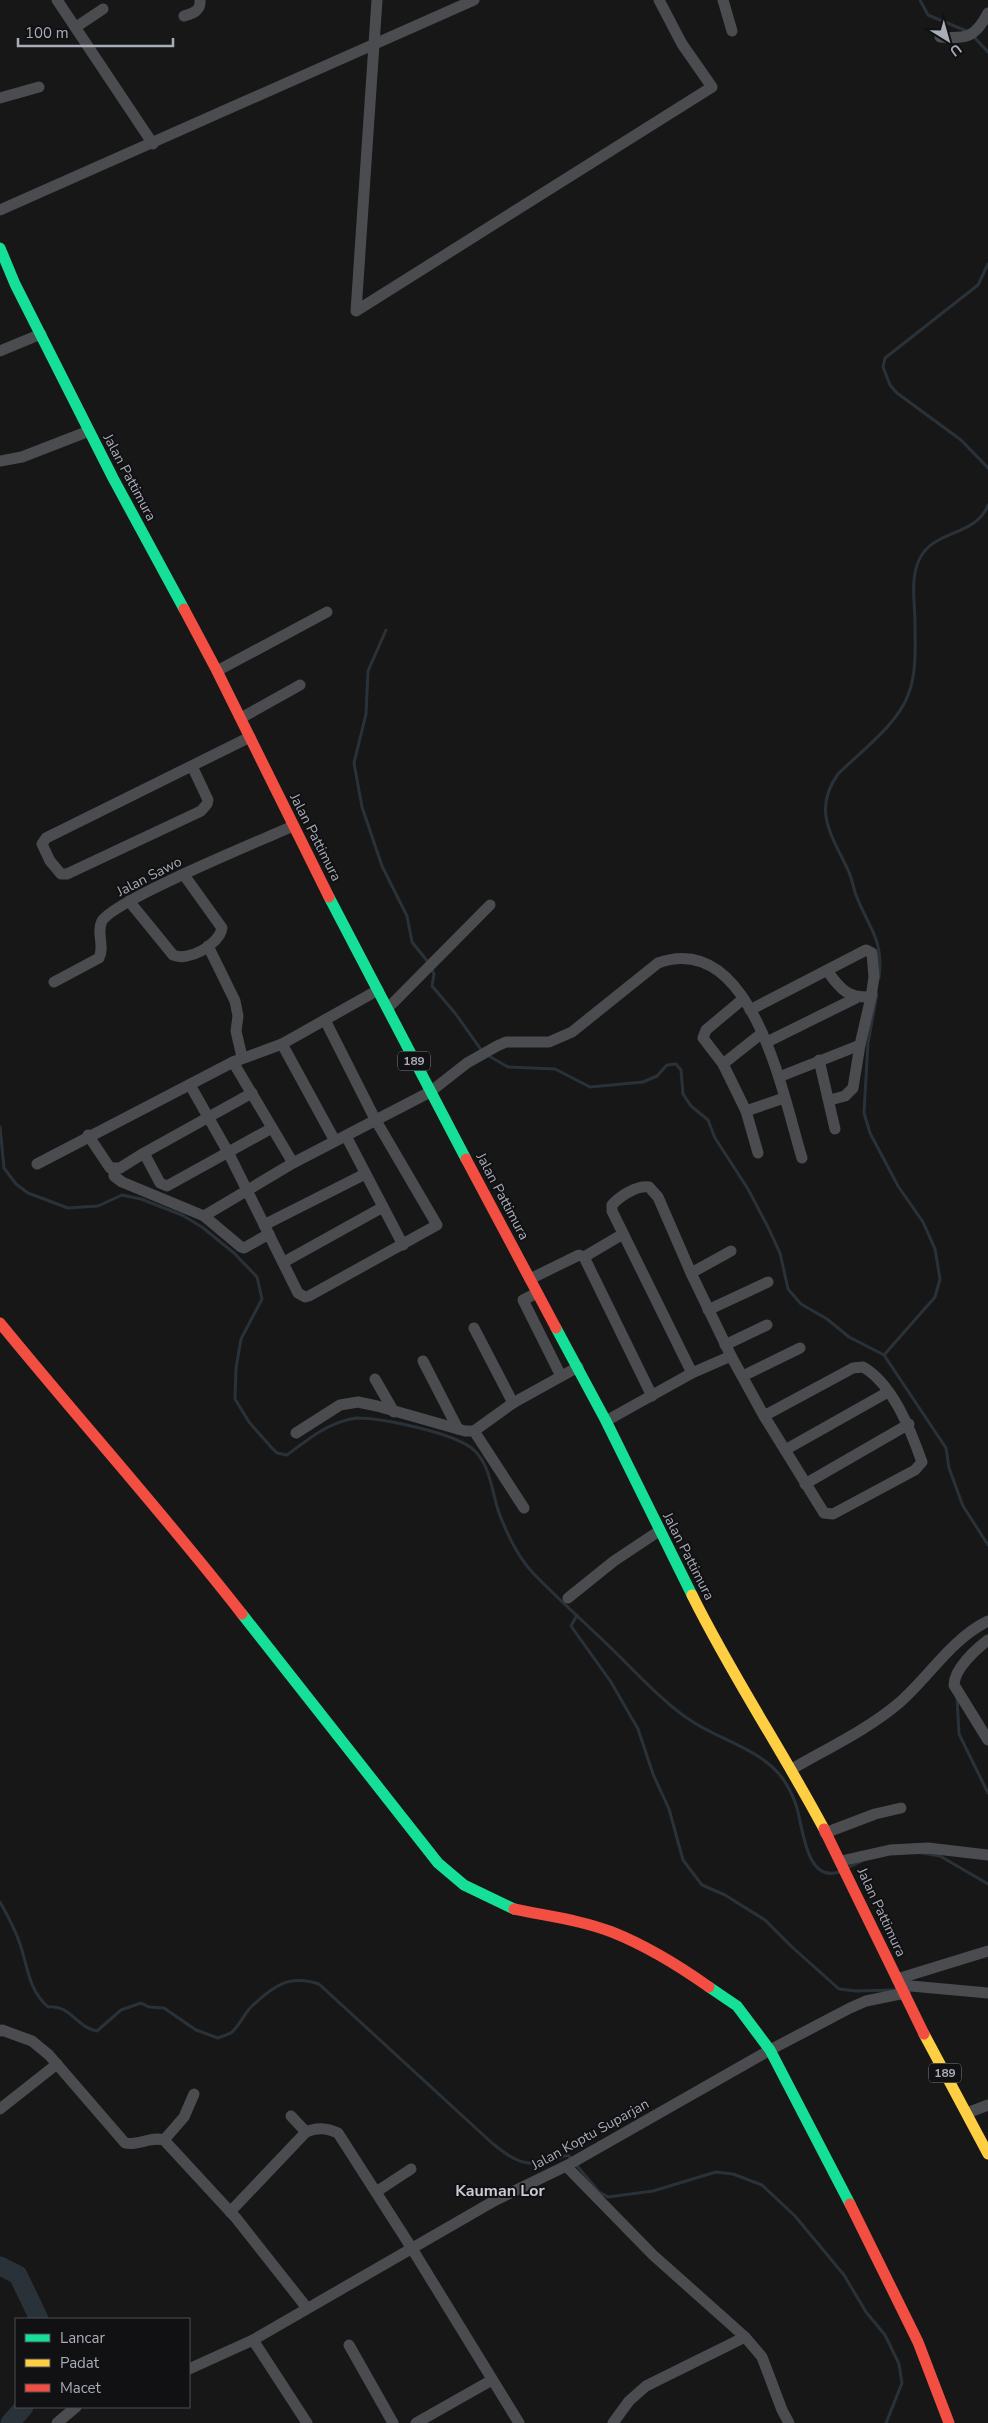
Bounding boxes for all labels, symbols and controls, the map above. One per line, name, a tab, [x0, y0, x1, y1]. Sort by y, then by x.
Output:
scale bar	[18, 15, 172, 47]
north arrow	[923, 15, 973, 65]
text: 100 m	[25, 23, 69, 43]
text: U	[946, 39, 965, 61]
street label: Jalan Pattimura	[98, 429, 161, 524]
street label: Jalan Pattimura	[285, 789, 346, 884]
street label: Jalan Sawo	[113, 852, 185, 901]
road number: 189	[398, 1052, 430, 1070]
street label: Jalan Pattimura	[471, 1148, 534, 1243]
street label: Jalan Pattimura	[658, 1508, 719, 1603]
street label: Jalan Pattimura	[852, 1864, 910, 1960]
road number: 189	[929, 2064, 961, 2082]
street label: Jalan Koptu Suparjan	[527, 2094, 652, 2175]
district label: Kauman Lor	[455, 2180, 545, 2202]
legend	[15, 2318, 190, 2408]
text: Lancar	[60, 2328, 105, 2348]
text: Padat	[60, 2353, 100, 2373]
text: Macet	[60, 2378, 102, 2398]

